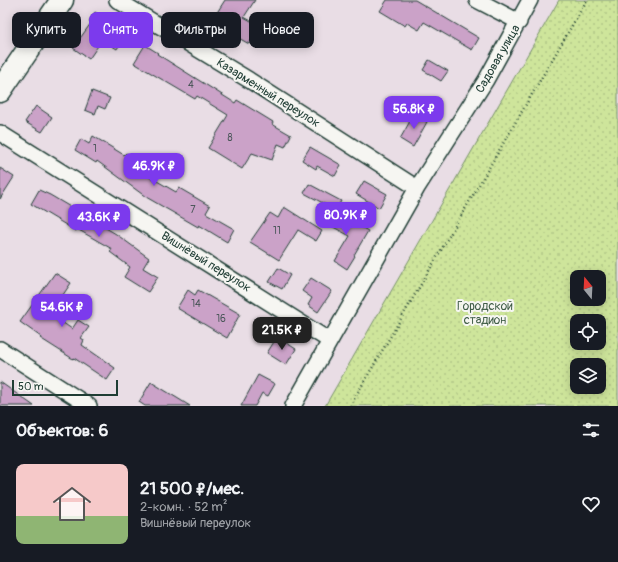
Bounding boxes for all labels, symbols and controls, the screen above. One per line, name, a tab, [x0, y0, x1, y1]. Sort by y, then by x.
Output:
chip: Купить	[12, 12, 81, 48]
chip: Снять	[89, 12, 153, 48]
chip: Фильтры	[161, 12, 241, 48]
chip: Новое	[249, 12, 314, 48]
street label: Садовая улица	[472, 22, 524, 96]
street label: Казарменный переулок	[214, 55, 322, 131]
house number: 4	[188, 79, 194, 91]
pin: 56.8K ₽	[377, 96, 451, 130]
text: 56.8K ₽	[393, 101, 435, 117]
house number: 8	[227, 132, 233, 144]
house number: 1	[93, 143, 97, 155]
pin: 46.9K ₽	[117, 153, 191, 187]
text: 46.9K ₽	[132, 158, 176, 174]
pin: 80.9K ₽	[309, 202, 383, 236]
pin: 43.6K ₽	[62, 204, 136, 238]
house number: 7	[190, 204, 196, 216]
text: 80.9K ₽	[324, 207, 368, 223]
text: 43.6K ₽	[77, 209, 121, 225]
house number: 11	[273, 225, 281, 237]
street label: Вишнёвый переулок	[158, 228, 254, 296]
north arrow	[570, 270, 606, 306]
map controls	[570, 270, 606, 394]
pin: 54.6K ₽	[25, 294, 99, 328]
house number: 14	[191, 298, 201, 310]
text: 54.6K ₽	[40, 299, 84, 315]
park label: Городской стадион	[457, 299, 513, 328]
house number: 16	[216, 313, 226, 325]
button: locate	[570, 314, 606, 350]
pin: 21.5K ₽	[245, 317, 319, 351]
text: 21.5K ₽	[262, 322, 302, 338]
button: layers	[570, 358, 606, 394]
scale bar	[12, 378, 118, 397]
text: 50 m	[18, 380, 44, 393]
icon: filters	[580, 419, 602, 441]
text: Объектов: 6	[16, 420, 108, 441]
text: 21 500 ₽/мес.	[140, 478, 244, 499]
icon: home	[48, 480, 96, 528]
icon: heart	[580, 493, 602, 515]
text: 2-комн. · 52 m²	[140, 499, 227, 515]
text: Вишнёвый переулок	[140, 515, 251, 531]

